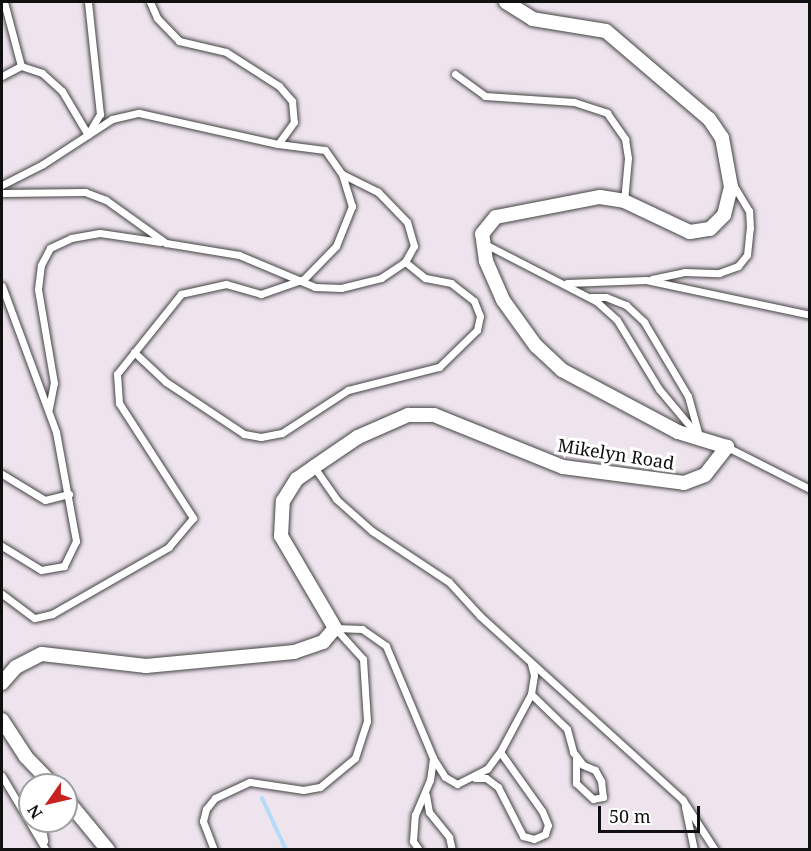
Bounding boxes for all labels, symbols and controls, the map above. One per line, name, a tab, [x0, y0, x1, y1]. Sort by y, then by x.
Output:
street label: Mikelyn Road	[556, 434, 676, 474]
north arrow	[18, 773, 78, 833]
scale bar	[601, 794, 703, 832]
text: N	[22, 801, 47, 823]
text: 50 m	[609, 804, 651, 828]

